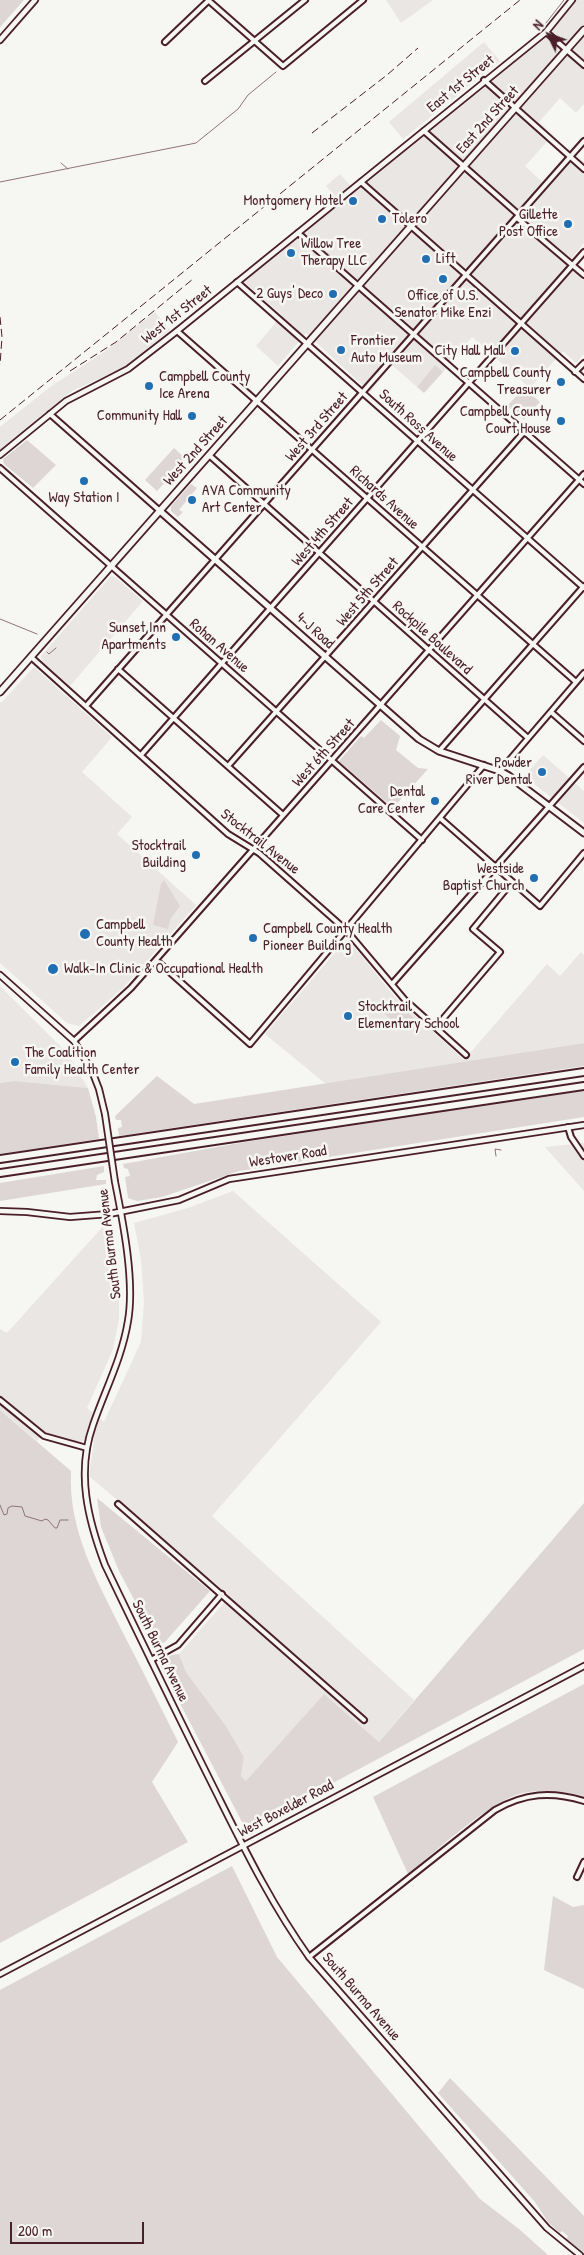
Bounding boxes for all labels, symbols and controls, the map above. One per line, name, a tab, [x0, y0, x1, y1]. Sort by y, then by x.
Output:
north arrow	[524, 10, 574, 60]
text: N	[528, 16, 547, 34]
street label: East 1st Street	[424, 51, 498, 117]
street label: East 2nd Street	[453, 82, 523, 158]
place label: Montgomery Hotel	[243, 192, 343, 210]
marker: Montgomery Hotel	[347, 195, 359, 207]
place label: Gillette Post Office	[499, 206, 558, 241]
place label: Tolero	[392, 210, 427, 228]
marker: Tolero	[376, 213, 388, 225]
marker: Gillette Post Office	[562, 218, 574, 230]
place label: Willow Tree Therapy LLC	[301, 235, 368, 270]
marker: Willow Tree Therapy LLC	[285, 247, 297, 259]
place label: Lift	[436, 250, 455, 268]
marker: Lift	[420, 253, 432, 265]
marker: Office of U.S. Senator Mike Enzi	[437, 273, 449, 285]
street label: West 1st Street	[138, 282, 216, 348]
place label: 2 Guys' Deco	[256, 285, 323, 303]
place label: Office of U.S. Senator Mike Enzi	[394, 287, 492, 322]
marker: 2 Guys' Deco	[327, 288, 339, 300]
place label: Frontier Auto Museum	[351, 332, 422, 367]
place label: City Hall Mall	[434, 342, 505, 360]
marker: Frontier Auto Museum	[335, 344, 347, 356]
marker: City Hall Mall	[509, 345, 521, 357]
place label: Campbell County Treasurer	[460, 364, 551, 399]
place label: Campbell County Ice Arena	[159, 368, 250, 403]
marker: Campbell County Treasurer	[555, 376, 567, 388]
marker: Campbell County Ice Arena	[143, 380, 155, 392]
street label: South Ross Avenue	[375, 386, 461, 466]
street label: West 3rd Street	[282, 389, 352, 465]
place label: Campbell County Court House	[460, 403, 551, 438]
place label: Community Hall	[97, 407, 182, 425]
marker: Community Hall	[186, 410, 198, 422]
street label: West 2nd Street	[160, 412, 232, 490]
marker: Campbell County Court House	[555, 415, 567, 427]
street label: Richards Avenue	[346, 462, 422, 534]
marker: Way Station I	[78, 475, 90, 487]
place label: AVA Community Art Center	[202, 482, 291, 517]
place label: Way Station I	[48, 489, 120, 507]
marker: AVA Community Art Center	[186, 494, 198, 506]
street label: West 4th Street	[288, 494, 358, 570]
street label: West 5th Street	[333, 554, 403, 630]
street label: Rockpile Boulevard	[388, 597, 476, 679]
street label: 4-J Road	[292, 609, 338, 653]
street label: Rohan Avenue	[185, 615, 253, 677]
place label: Sunset Inn Apartments	[102, 619, 166, 654]
marker: Sunset Inn Apartments	[170, 631, 182, 643]
street label: West 6th Street	[289, 715, 359, 791]
place label: Powder River Dental	[466, 754, 532, 789]
marker: Powder River Dental	[536, 766, 548, 778]
place label: Dental Care Center	[358, 783, 425, 818]
marker: Dental Care Center	[429, 795, 441, 807]
street label: Stocktrail Avenue	[217, 805, 303, 879]
place label: Stocktrail Building	[132, 837, 186, 872]
marker: Stocktrail Building	[190, 849, 202, 861]
place label: Westside Baptist Church	[443, 860, 524, 895]
marker: Westside Baptist Church	[528, 872, 540, 884]
place label: Campbell County Health	[96, 916, 172, 951]
place label: Campbell County Health Pioneer Building	[263, 920, 392, 955]
marker: Campbell County Health	[78, 927, 92, 941]
marker: Campbell County Health Pioneer Building	[247, 932, 259, 944]
place label: Walk-In Clinic & Occupational Health	[64, 960, 263, 978]
marker: Walk-In Clinic & Occupational Health	[46, 962, 60, 976]
place label: Stocktrail Elementary School	[358, 998, 459, 1033]
marker: Stocktrail Elementary School	[342, 1010, 354, 1022]
place label: The Coalition Family Health Center	[25, 1044, 139, 1079]
marker: The Coalition Family Health Center	[9, 1056, 21, 1068]
street label: Westover Road	[248, 1142, 328, 1172]
street label: South Burma Avenue	[94, 1188, 126, 1300]
street label: South Burma Avenue	[128, 1597, 192, 1705]
street label: West Boxelder Road	[235, 1776, 337, 1842]
street label: South Burma Avenue	[318, 1949, 404, 2045]
scale bar	[12, 2212, 146, 2244]
text: 200 m	[18, 2220, 52, 2241]

